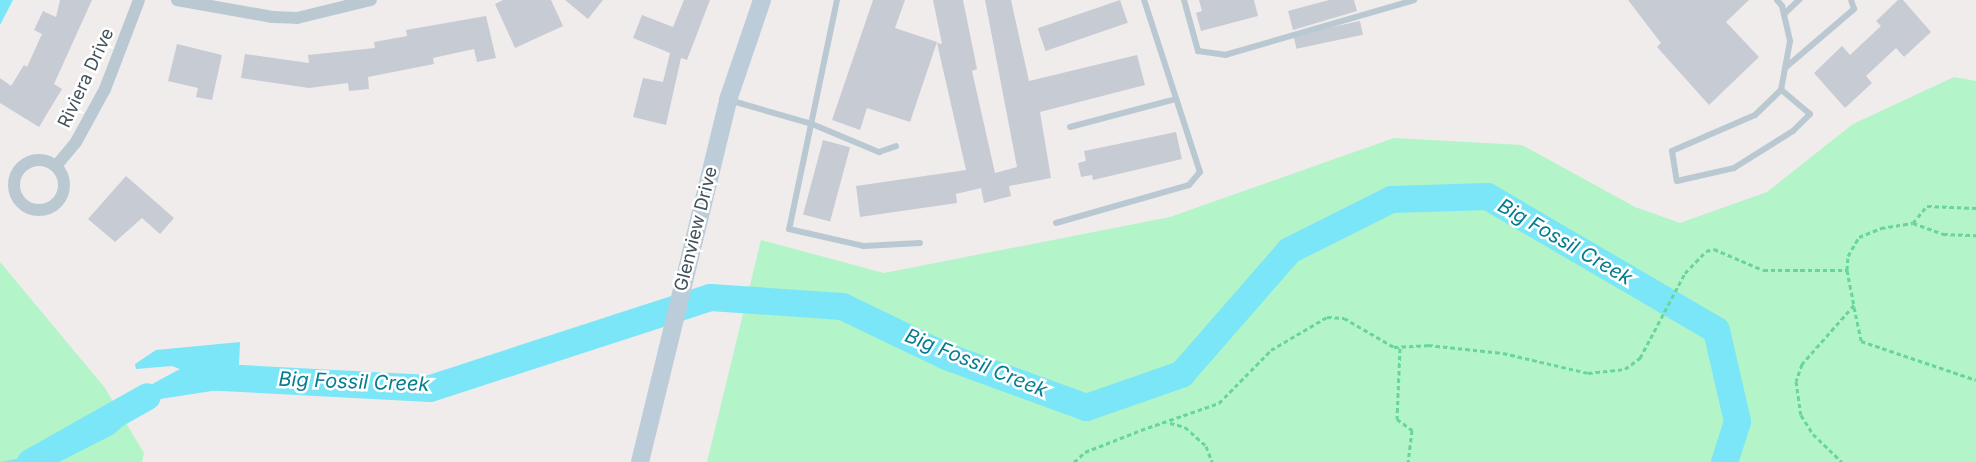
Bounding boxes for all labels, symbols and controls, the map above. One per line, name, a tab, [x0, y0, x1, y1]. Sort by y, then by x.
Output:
street label: Riviera Drive	[53, 25, 119, 131]
street label: Glenview Drive	[670, 164, 722, 294]
water label: Big Fossil Creek	[1494, 194, 1636, 290]
water label: Big Fossil Creek	[901, 324, 1051, 402]
water label: Big Fossil Creek	[278, 367, 430, 397]

